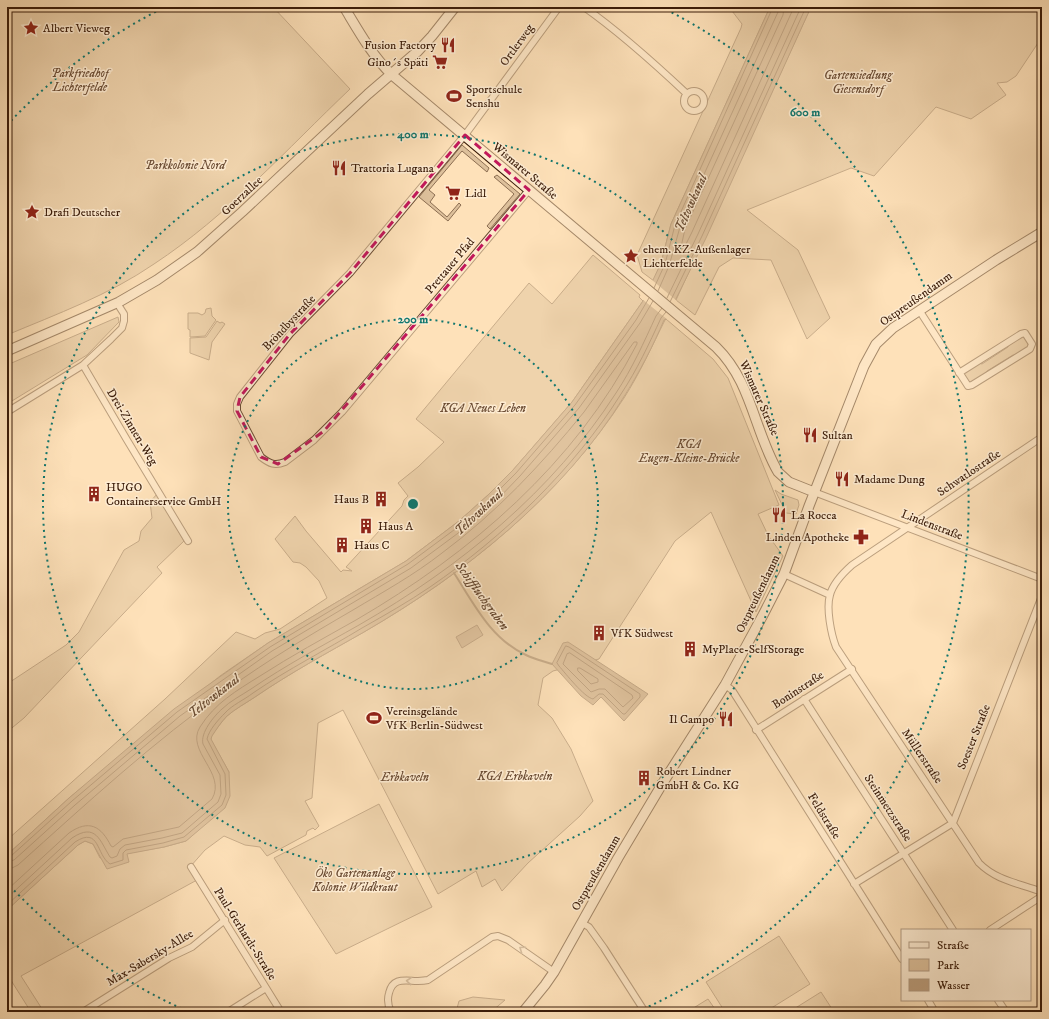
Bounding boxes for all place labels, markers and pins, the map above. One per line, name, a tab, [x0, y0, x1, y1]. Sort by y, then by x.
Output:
place icon: Albert Vieweg	[22, 19, 40, 37]
place label: Albert Vieweg	[43, 21, 110, 36]
restaurant icon: Fusion Factory	[439, 36, 457, 54]
place label: Fusion Factory	[364, 38, 436, 53]
supermarket icon: Gino´s Späti	[431, 53, 449, 71]
place label: Gino´s Späti	[367, 55, 428, 70]
place label: Sportschule Senshu	[466, 82, 522, 111]
sports icon: Sportschule Senshu	[445, 87, 463, 105]
restaurant icon: Trattoria Lugana	[330, 159, 348, 177]
place label: Trattoria Lugana	[351, 161, 435, 176]
supermarket icon: Lidl	[444, 184, 462, 202]
place label: Lidl	[465, 186, 487, 201]
place icon: Drafi Deutscher	[23, 203, 41, 221]
place label: Drafi Deutscher	[44, 205, 121, 220]
place label: ehem. KZ-Außenlager Lichterfelde	[643, 242, 751, 271]
place icon: ehem. KZ-Außenlager Lichterfelde	[622, 247, 640, 265]
restaurant icon: Sultan	[801, 426, 819, 444]
place label: Sultan	[822, 428, 854, 443]
restaurant icon: Madame Dung	[833, 470, 851, 488]
place label: Madame Dung	[854, 472, 925, 487]
place label: HUGO Containerservice GmbH	[106, 480, 221, 509]
building icon: HUGO Containerservice GmbH	[85, 485, 103, 503]
building icon: Haus B	[372, 490, 390, 508]
place label: Haus B	[334, 492, 369, 507]
centre of rings	[406, 497, 420, 511]
restaurant icon: La Rocca	[770, 506, 788, 524]
place label: La Rocca	[791, 508, 837, 523]
building icon: Haus A	[357, 517, 375, 535]
place label: Haus A	[378, 519, 414, 534]
pharmacy icon: Linden Apotheke	[852, 528, 870, 546]
place label: Linden Apotheke	[766, 530, 849, 545]
building icon: Haus C	[333, 536, 351, 554]
place label: Haus C	[354, 538, 390, 553]
building icon: VfK Südwest	[590, 624, 608, 642]
place label: VfK Südwest	[610, 626, 673, 641]
building icon: MyPlace-SelfStorage	[681, 640, 699, 658]
place label: MyPlace-SelfStorage	[702, 642, 804, 657]
place label: Vereinsgelände VfK Berlin-Südwest	[385, 704, 483, 733]
sports icon: Vereinsgelände VfK Berlin-Südwest	[365, 709, 383, 727]
restaurant icon: Il Campo	[717, 710, 735, 728]
place label: Il Campo	[669, 712, 714, 727]
place label: Robert Lindner GmbH & Co. KG	[656, 764, 740, 793]
building icon: Robert Lindner GmbH & Co. KG	[635, 769, 653, 787]

